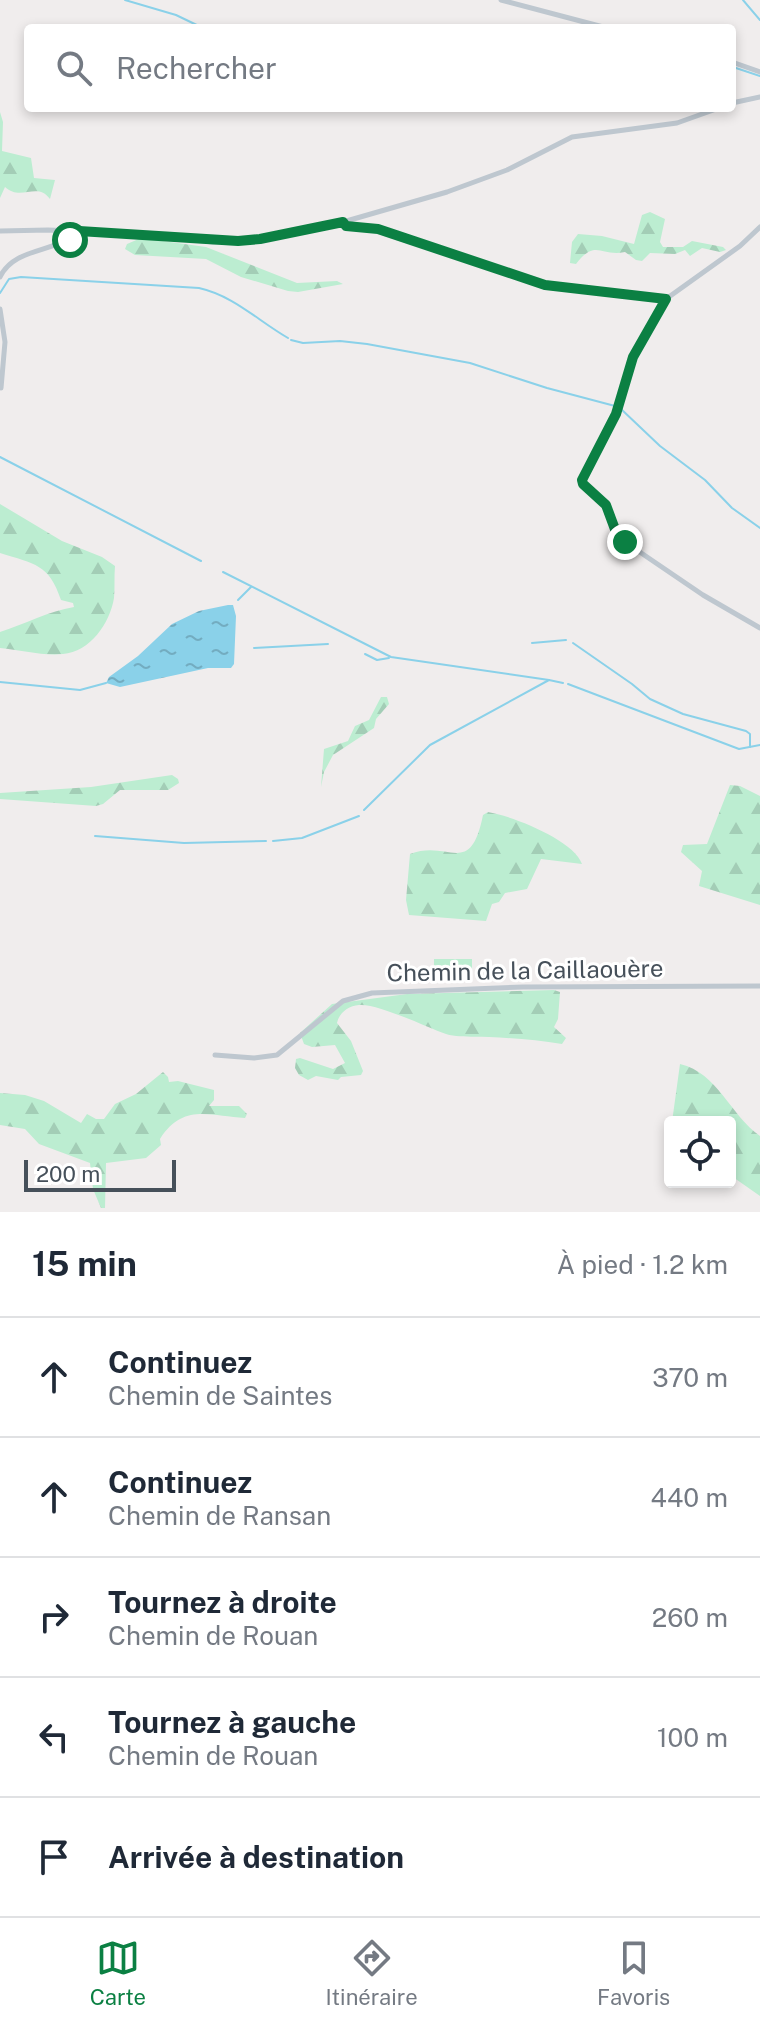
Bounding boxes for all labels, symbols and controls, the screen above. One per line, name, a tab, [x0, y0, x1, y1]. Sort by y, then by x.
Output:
search box	[24, 24, 736, 112]
icon: search	[52, 46, 96, 90]
text: Rechercher	[116, 50, 277, 86]
route start	[52, 222, 88, 258]
route end	[607, 524, 643, 560]
street label: Chemin de la Caillaouère	[386, 954, 664, 986]
map controls	[664, 1116, 736, 1188]
button: locate	[664, 1116, 736, 1188]
scale bar	[24, 1156, 176, 1192]
text: 200 m	[36, 1161, 100, 1187]
text: 15 min	[32, 1244, 137, 1284]
text: À pied · 1.2 km	[557, 1249, 728, 1280]
text: Continuez	[108, 1344, 252, 1380]
icon: ahead	[32, 1355, 76, 1399]
text: 370 m	[652, 1362, 728, 1393]
text: Chemin de Saintes	[108, 1380, 332, 1411]
text: Continuez	[108, 1464, 252, 1500]
icon: ahead	[32, 1475, 76, 1519]
text: 440 m	[651, 1482, 728, 1513]
text: Chemin de Ransan	[108, 1500, 331, 1531]
text: Tournez à droite	[108, 1584, 337, 1620]
icon: right	[32, 1595, 76, 1639]
text: 260 m	[652, 1602, 728, 1633]
text: Chemin de Rouan	[108, 1620, 318, 1651]
text: Tournez à gauche	[108, 1704, 356, 1740]
icon: left	[32, 1715, 76, 1759]
text: 100 m	[657, 1722, 728, 1753]
text: Chemin de Rouan	[108, 1740, 318, 1771]
icon: arrive	[32, 1835, 76, 1879]
text: Arrivée à destination	[108, 1839, 404, 1875]
tab: Carte	[90, 1936, 146, 2010]
tab: Itinéraire	[325, 1936, 418, 2010]
tab: Favoris	[597, 1936, 670, 2010]

